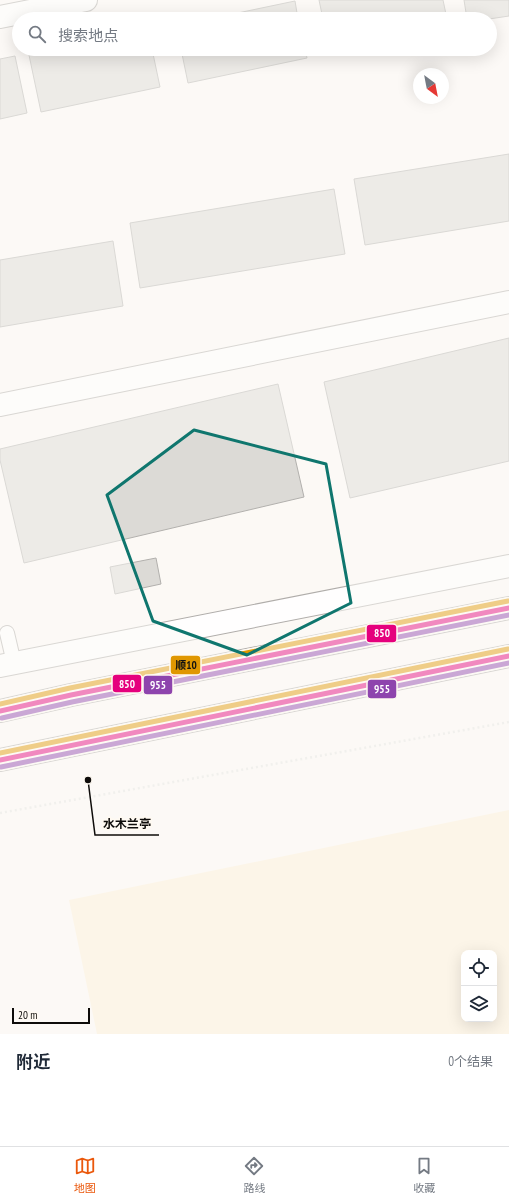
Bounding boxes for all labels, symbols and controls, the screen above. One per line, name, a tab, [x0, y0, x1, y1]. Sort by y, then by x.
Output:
search box	[12, 12, 497, 56]
icon: search	[26, 23, 48, 45]
text: 搜索地点	[58, 26, 118, 45]
north arrow	[413, 68, 449, 104]
line badge: 850	[366, 624, 397, 643]
text: 850	[374, 626, 390, 640]
line badge: 顺10	[170, 655, 201, 675]
text: 顺10	[175, 658, 197, 672]
line badge: 850	[112, 674, 142, 693]
line badge: 955	[143, 675, 173, 695]
text: 850	[119, 677, 135, 691]
text: 955	[150, 678, 166, 692]
line badge: 955	[367, 679, 397, 699]
text: 955	[374, 682, 390, 696]
callout: 水木兰亭	[95, 811, 159, 835]
text: 水木兰亭	[103, 816, 151, 831]
map controls	[461, 950, 497, 1022]
button: locate	[461, 950, 497, 986]
button: layers	[461, 986, 497, 1022]
scale bar	[12, 1006, 90, 1025]
text: 20 m	[18, 1008, 37, 1022]
text: 附近	[16, 1051, 50, 1073]
text: 0个结果	[448, 1053, 493, 1070]
tab: 地图	[74, 1155, 96, 1195]
tab: 路线	[243, 1155, 265, 1195]
tab: 收藏	[413, 1155, 435, 1195]

